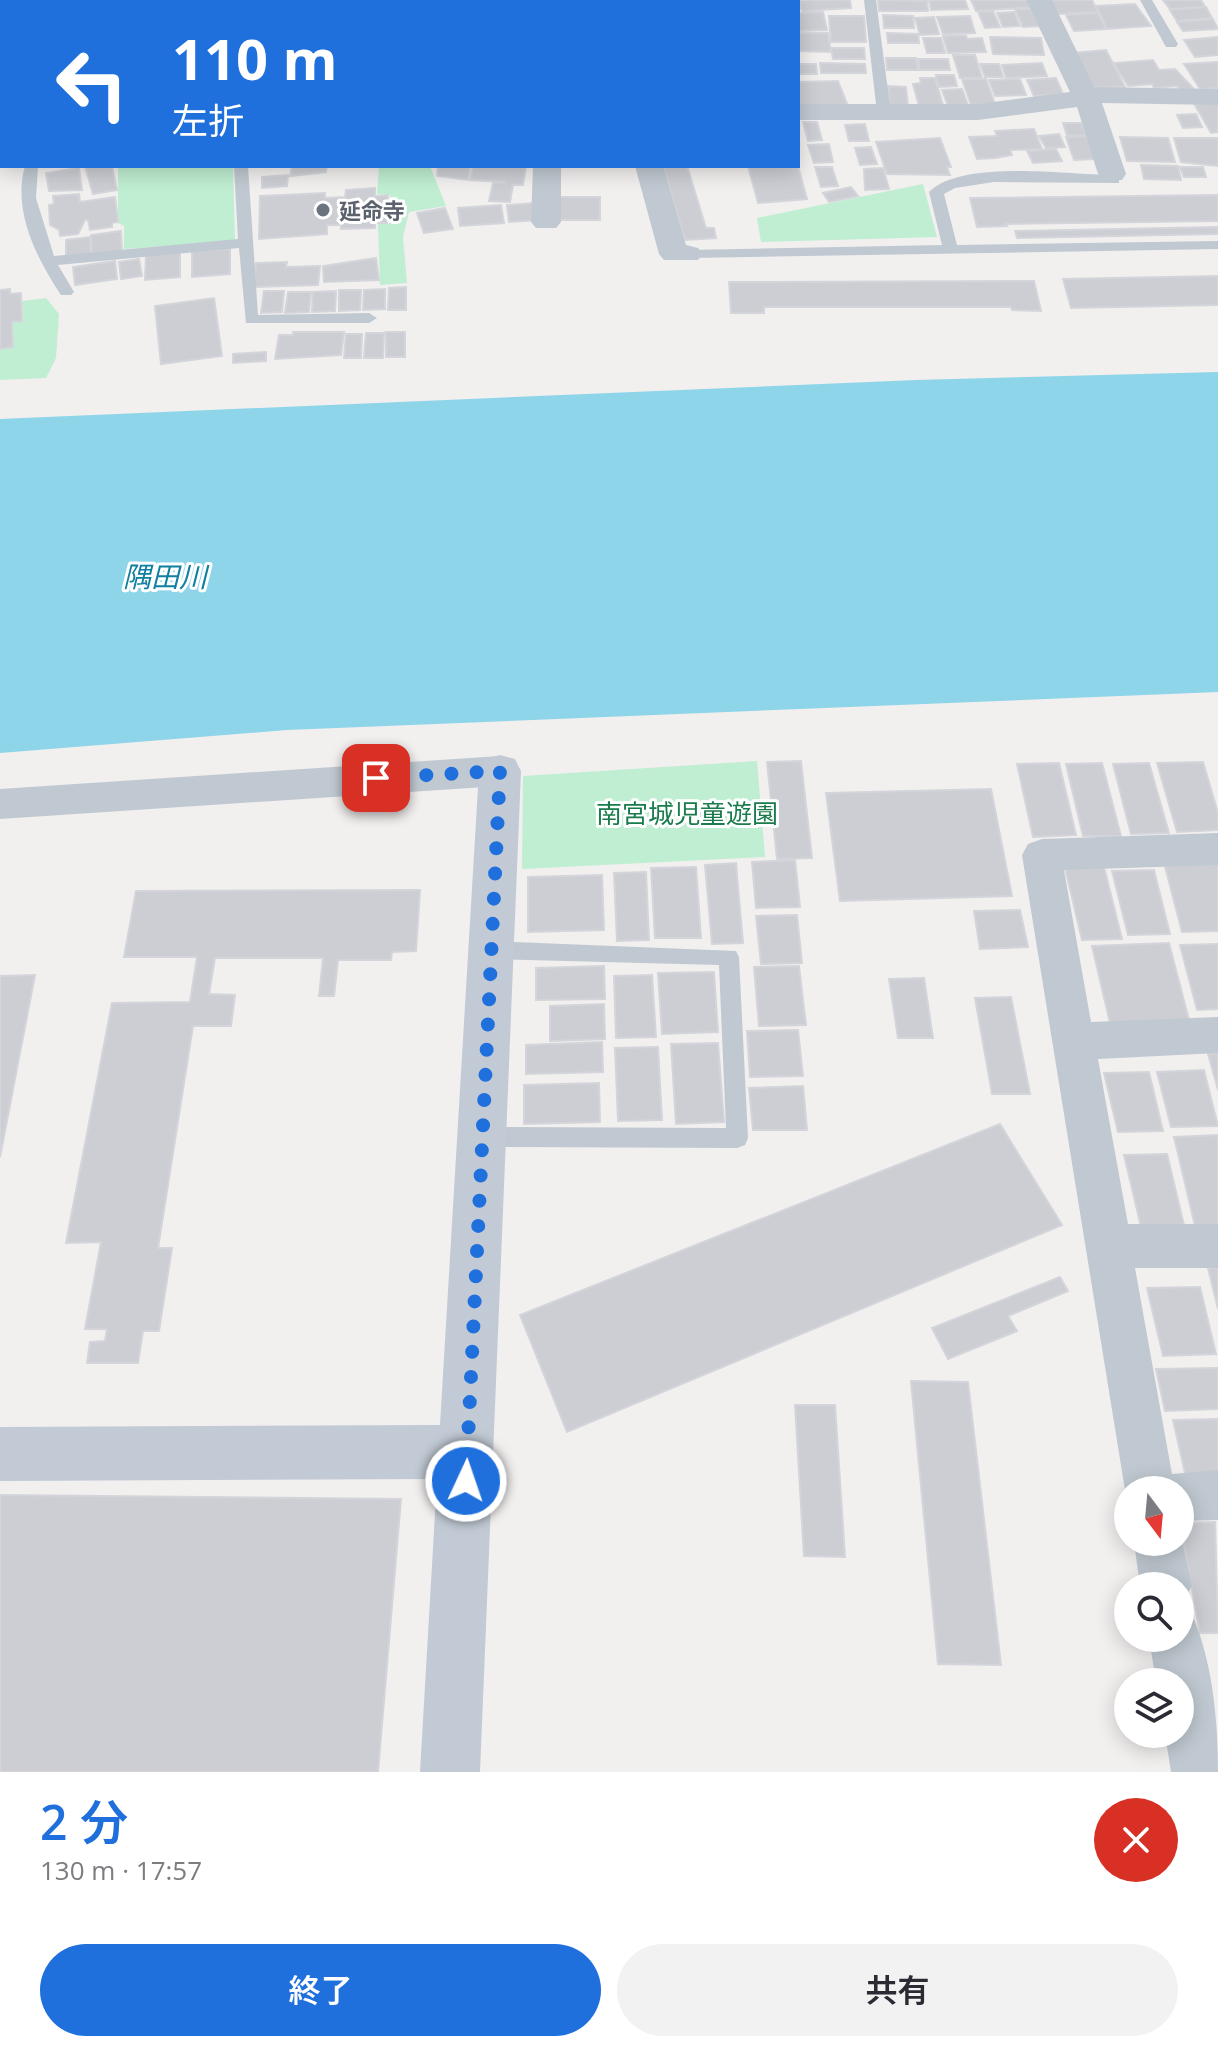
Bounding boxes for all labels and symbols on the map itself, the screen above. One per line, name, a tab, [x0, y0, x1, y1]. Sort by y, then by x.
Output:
place label: 延命寺	[339, 195, 405, 225]
marker: 延命寺	[314, 201, 332, 219]
water label: 隅田川	[123, 557, 210, 595]
pin	[342, 744, 410, 812]
park label: 南宮城児童遊園	[596, 795, 778, 831]
position arrow	[424, 1439, 508, 1523]
north arrow	[1114, 1476, 1194, 1556]

